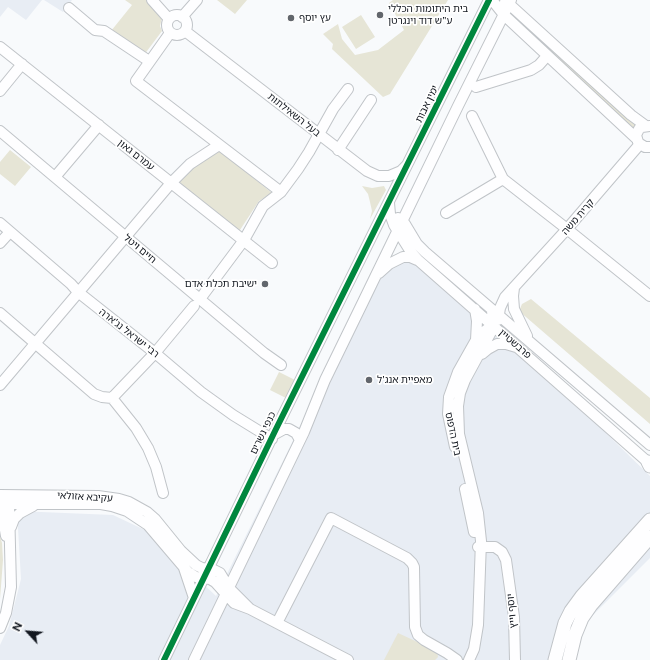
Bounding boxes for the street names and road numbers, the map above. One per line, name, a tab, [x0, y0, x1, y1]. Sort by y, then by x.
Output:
street label: ימין אבות	[413, 83, 441, 125]
street label: בעל השאילתות	[265, 91, 323, 139]
street label: עמרם גאון	[115, 137, 157, 173]
street label: קרית משה	[559, 197, 597, 237]
street label: חיים ויטל	[121, 232, 159, 266]
street label: רבי ישראל נג'ארה	[97, 306, 161, 360]
street label: פרבשטיין	[496, 327, 534, 361]
street label: כנפי נשרים	[248, 410, 278, 456]
street label: בית הדפוס	[443, 411, 463, 457]
street label: עקיבא אזולאי	[57, 490, 113, 504]
street label: יוסף וייץ	[505, 593, 519, 629]

